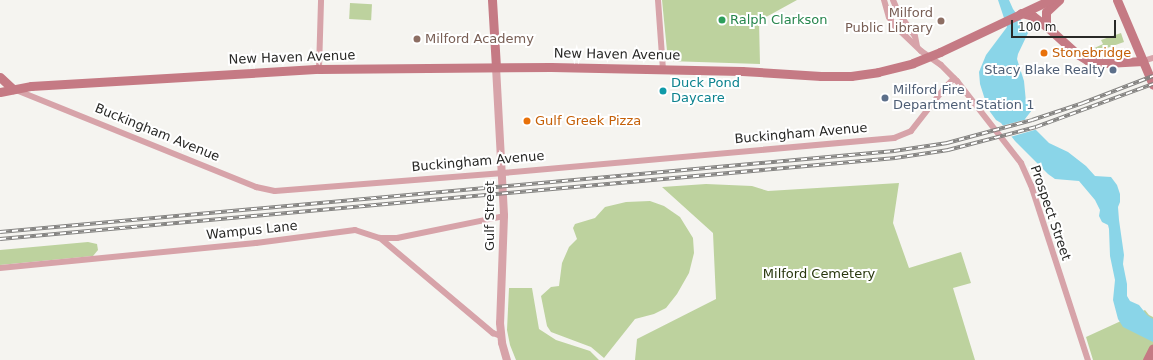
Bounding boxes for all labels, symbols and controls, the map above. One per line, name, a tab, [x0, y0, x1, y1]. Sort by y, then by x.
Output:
place label: Milford Public Library	[845, 6, 933, 37]
place label: Ralph Clarkson	[730, 12, 827, 28]
scale bar	[1013, 12, 1118, 38]
marker: Ralph Clarkson	[717, 15, 727, 25]
marker: Milford Public Library	[936, 16, 946, 26]
text: 100 m	[1018, 20, 1056, 34]
place label: Milford Academy	[425, 31, 534, 47]
marker: Milford Academy	[412, 34, 422, 44]
place label: Stonebridge	[1052, 45, 1131, 61]
street label: New Haven Avenue	[554, 46, 680, 64]
street label: New Haven Avenue	[228, 48, 356, 68]
marker: Stonebridge	[1039, 48, 1049, 58]
place label: Stacy Blake Realty	[984, 62, 1105, 78]
marker: Stacy Blake Realty	[1108, 65, 1118, 75]
place label: Duck Pond Daycare	[671, 76, 740, 107]
place label: Milford Fire Department Station 1	[893, 83, 1034, 114]
marker: Duck Pond Daycare	[658, 86, 668, 96]
marker: Milford Fire Department Station 1	[880, 93, 890, 103]
street label: Buckingham Avenue	[92, 101, 222, 165]
place label: Gulf Greek Pizza	[535, 113, 641, 129]
marker: Gulf Greek Pizza	[522, 116, 532, 126]
street label: Buckingham Avenue	[734, 120, 868, 148]
street label: Buckingham Avenue	[411, 148, 545, 176]
street label: Prospect Street	[1026, 163, 1074, 263]
street label: Gulf Street	[482, 181, 498, 251]
street label: Wampus Lane	[206, 218, 298, 244]
park label: Milford Cemetery	[763, 266, 875, 282]

